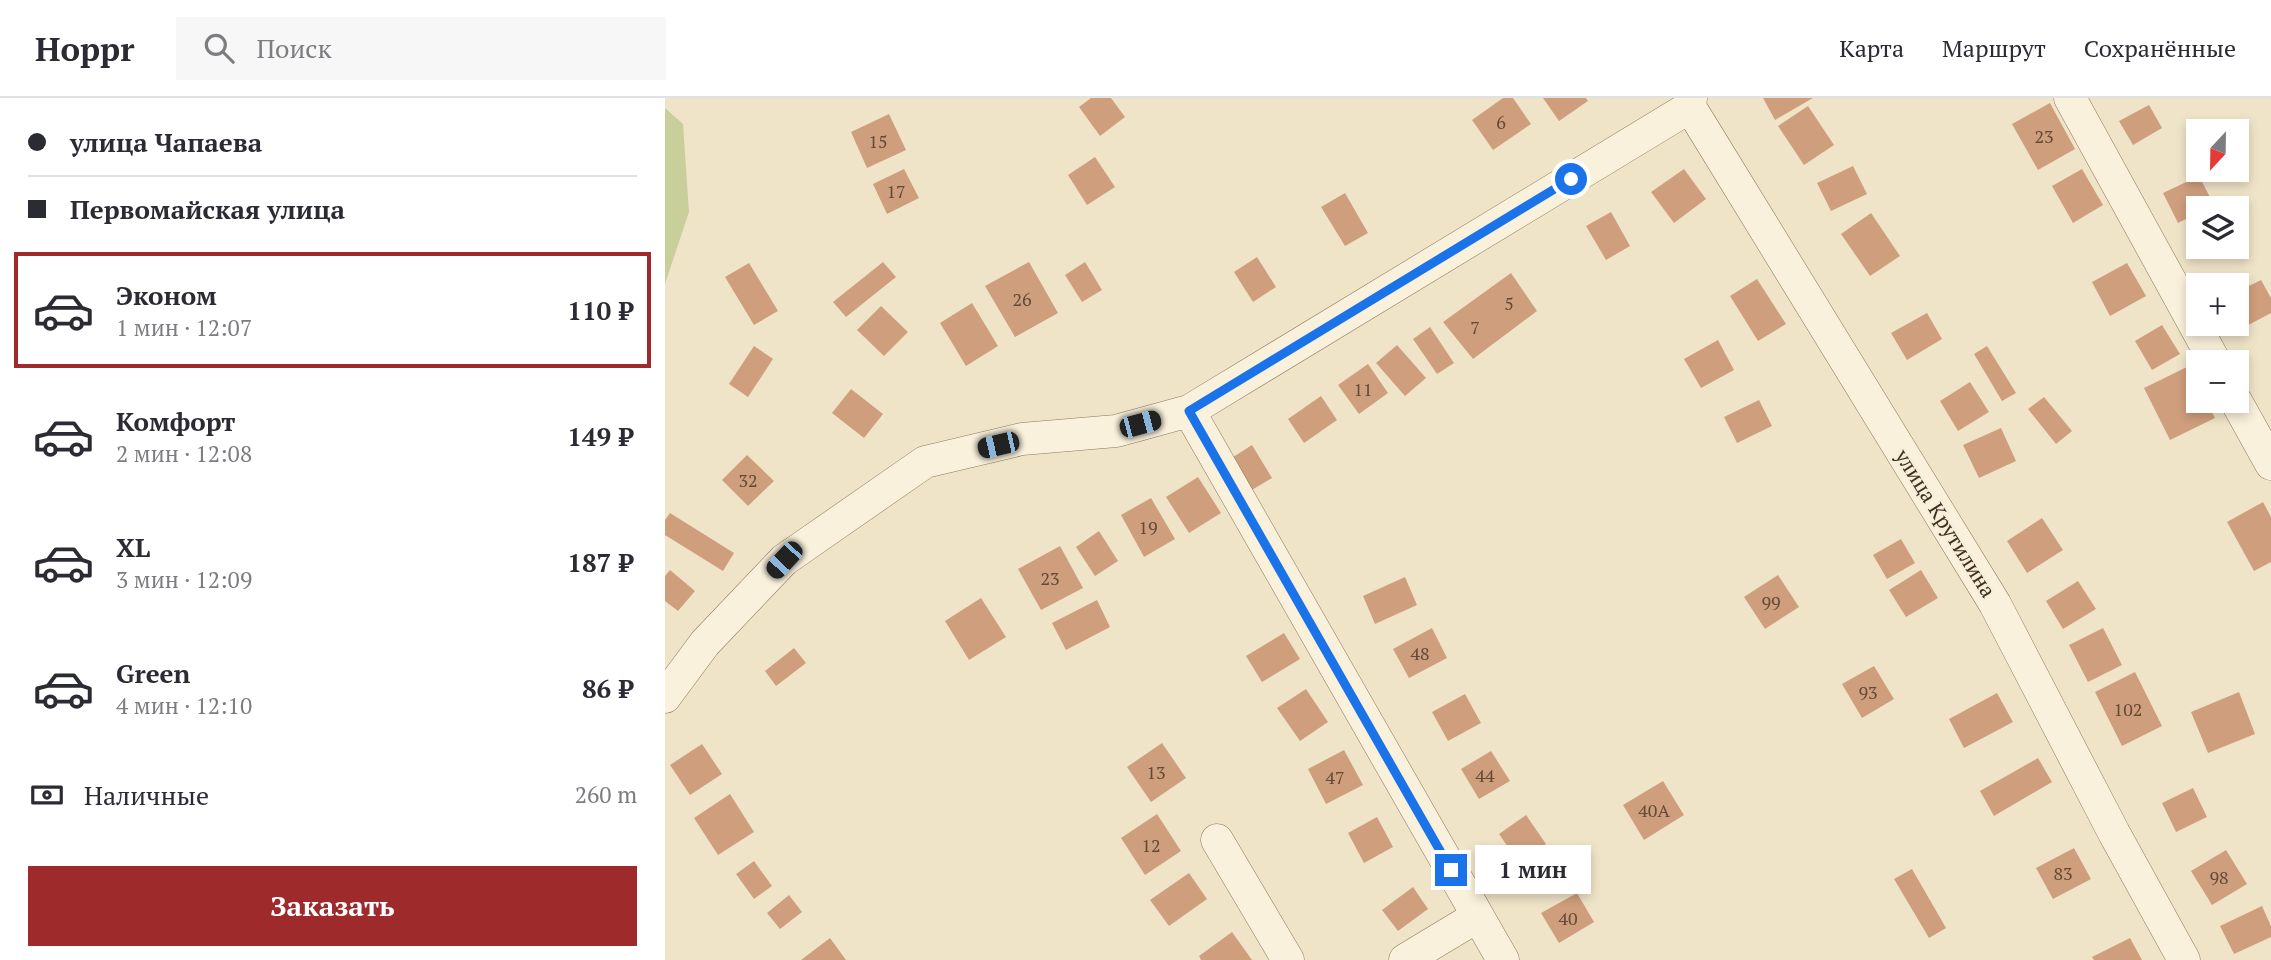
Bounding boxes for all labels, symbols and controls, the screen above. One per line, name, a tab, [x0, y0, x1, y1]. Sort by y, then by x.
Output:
search box	[176, 17, 666, 80]
text: Hoppr	[35, 27, 134, 70]
icon: search	[200, 29, 238, 67]
text: Поиск	[256, 31, 332, 65]
text: Карта	[1839, 32, 1904, 64]
text: Маршрут	[1942, 32, 2046, 64]
text: Сохранённые	[2084, 32, 2236, 64]
house number: 6	[1496, 110, 1506, 134]
north arrow	[2186, 119, 2249, 182]
map controls	[2186, 119, 2249, 413]
house number: 23	[2034, 124, 2054, 148]
text: улица Чапаева	[70, 125, 262, 159]
house number: 15	[868, 129, 888, 153]
route start	[1555, 163, 1587, 195]
house number: 17	[886, 179, 906, 203]
text: Первомайская улица	[70, 192, 345, 226]
button: layers	[2186, 196, 2249, 259]
button: +	[2186, 273, 2249, 336]
text: Эконом	[116, 278, 217, 312]
icon: car	[32, 279, 95, 342]
house number: 26	[1012, 287, 1032, 311]
house number: 5	[1504, 291, 1514, 315]
text: 110 ₽	[567, 293, 633, 327]
text: 1 мин · 12:07	[116, 312, 252, 343]
house number: 7	[1470, 315, 1480, 339]
button: −	[2186, 350, 2249, 413]
house number: 11	[1353, 377, 1373, 401]
text: Комфорт	[116, 404, 235, 438]
icon: car	[32, 405, 95, 468]
car	[1117, 408, 1164, 440]
text: 149 ₽	[567, 419, 633, 453]
car	[976, 430, 1021, 460]
text: 2 мин · 12:08	[116, 438, 252, 469]
street label: улица Крутилина	[1889, 443, 2003, 603]
house number: 32	[738, 468, 758, 492]
house number: 19	[1138, 515, 1158, 539]
text: XL	[116, 530, 150, 564]
icon: car	[32, 531, 95, 594]
car	[762, 537, 807, 583]
text: 187 ₽	[567, 545, 633, 579]
text: 3 мин · 12:09	[116, 564, 252, 595]
house number: 23	[1040, 566, 1060, 590]
house number: 99	[1761, 590, 1781, 614]
house number: 48	[1410, 641, 1430, 665]
text: Green	[116, 656, 190, 690]
icon: car	[32, 657, 95, 720]
text: 86 ₽	[582, 671, 633, 705]
house number: 93	[1858, 680, 1878, 704]
text: 4 мин · 12:10	[116, 690, 252, 721]
house number: 102	[2114, 697, 2142, 721]
house number: 13	[1146, 760, 1166, 784]
house number: 44	[1475, 763, 1495, 787]
house number: 47	[1325, 765, 1345, 789]
icon: cash	[28, 776, 66, 814]
text: Наличные	[84, 778, 209, 812]
text: 260 m	[575, 779, 637, 810]
house number: 40А	[1638, 798, 1670, 822]
house number: 12	[1141, 833, 1161, 857]
callout: 1 мин	[1475, 846, 1591, 894]
route end	[1435, 854, 1467, 886]
text: 1 мин	[1499, 854, 1567, 885]
house number: 83	[2053, 861, 2073, 885]
house number: 98	[2209, 865, 2229, 889]
button: Заказать	[28, 866, 637, 946]
house number: 40	[1558, 906, 1578, 930]

